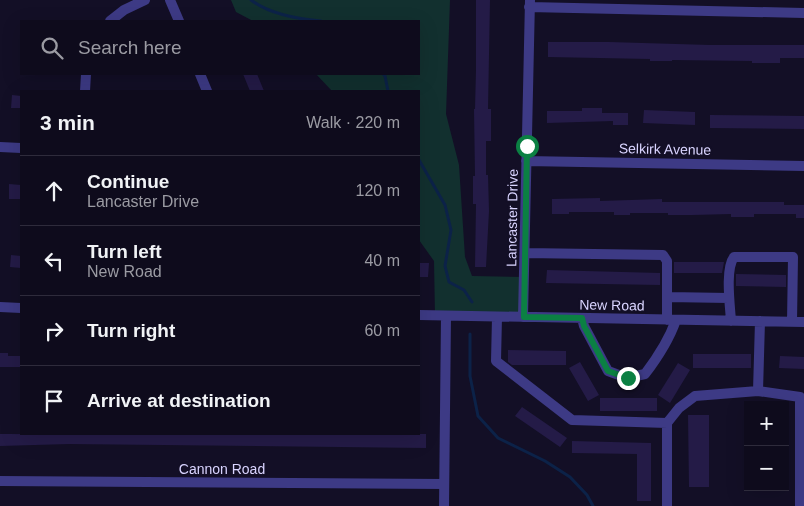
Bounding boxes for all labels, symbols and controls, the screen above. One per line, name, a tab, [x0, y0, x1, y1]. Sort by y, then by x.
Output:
search box	[20, 20, 420, 75]
icon: search	[38, 34, 66, 62]
text: Search here	[78, 37, 182, 58]
text: 3 min	[40, 111, 95, 134]
text: Walk · 220 m	[306, 114, 400, 131]
route start	[516, 135, 539, 158]
street label: Selkirk Avenue	[619, 140, 712, 158]
street label: Lancaster Drive	[503, 169, 521, 267]
text: Continue	[87, 171, 169, 192]
icon: ahead	[40, 177, 68, 205]
text: 120 m	[356, 182, 400, 199]
text: Lancaster Drive	[87, 193, 199, 210]
text: Turn left	[87, 241, 162, 262]
icon: left	[40, 247, 68, 275]
text: 40 m	[364, 252, 400, 269]
text: New Road	[87, 263, 162, 280]
street label: New Road	[579, 296, 645, 314]
icon: right	[40, 317, 68, 345]
text: Turn right	[87, 320, 175, 341]
text: 60 m	[364, 322, 400, 339]
route end	[617, 367, 640, 390]
icon: arrive	[40, 387, 68, 415]
text: Arrive at destination	[87, 390, 271, 411]
map controls	[744, 401, 789, 491]
button: +	[744, 401, 789, 446]
button: −	[744, 446, 789, 491]
street label: Cannon Road	[179, 461, 265, 477]

